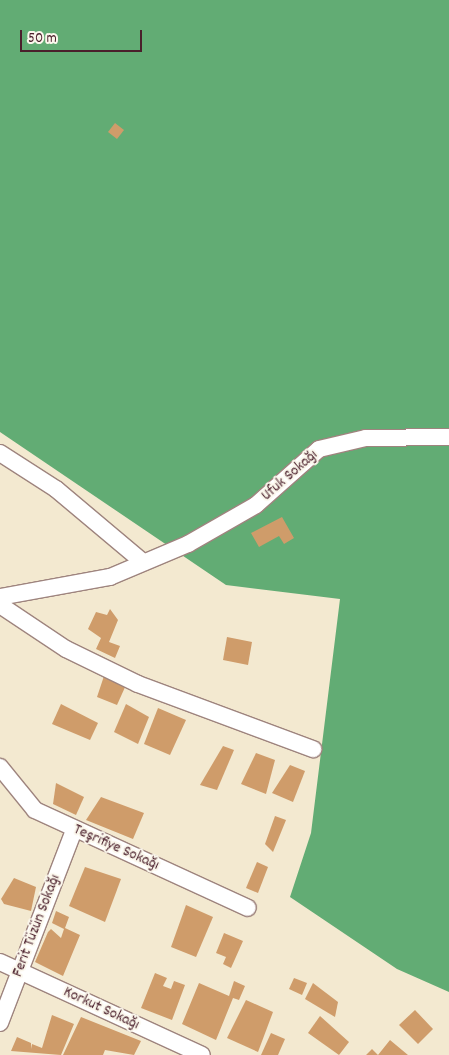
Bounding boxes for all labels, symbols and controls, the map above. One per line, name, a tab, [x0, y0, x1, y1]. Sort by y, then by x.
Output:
scale bar	[22, 20, 145, 52]
text: 50 m	[28, 28, 57, 50]
street label: Ufuk Sokağı	[258, 446, 322, 506]
street label: Teşrifiye Sokağı	[70, 821, 162, 875]
street label: Ferit Tüzün Sokağı	[9, 872, 65, 980]
street label: Korkut Sokağı	[60, 983, 142, 1035]

